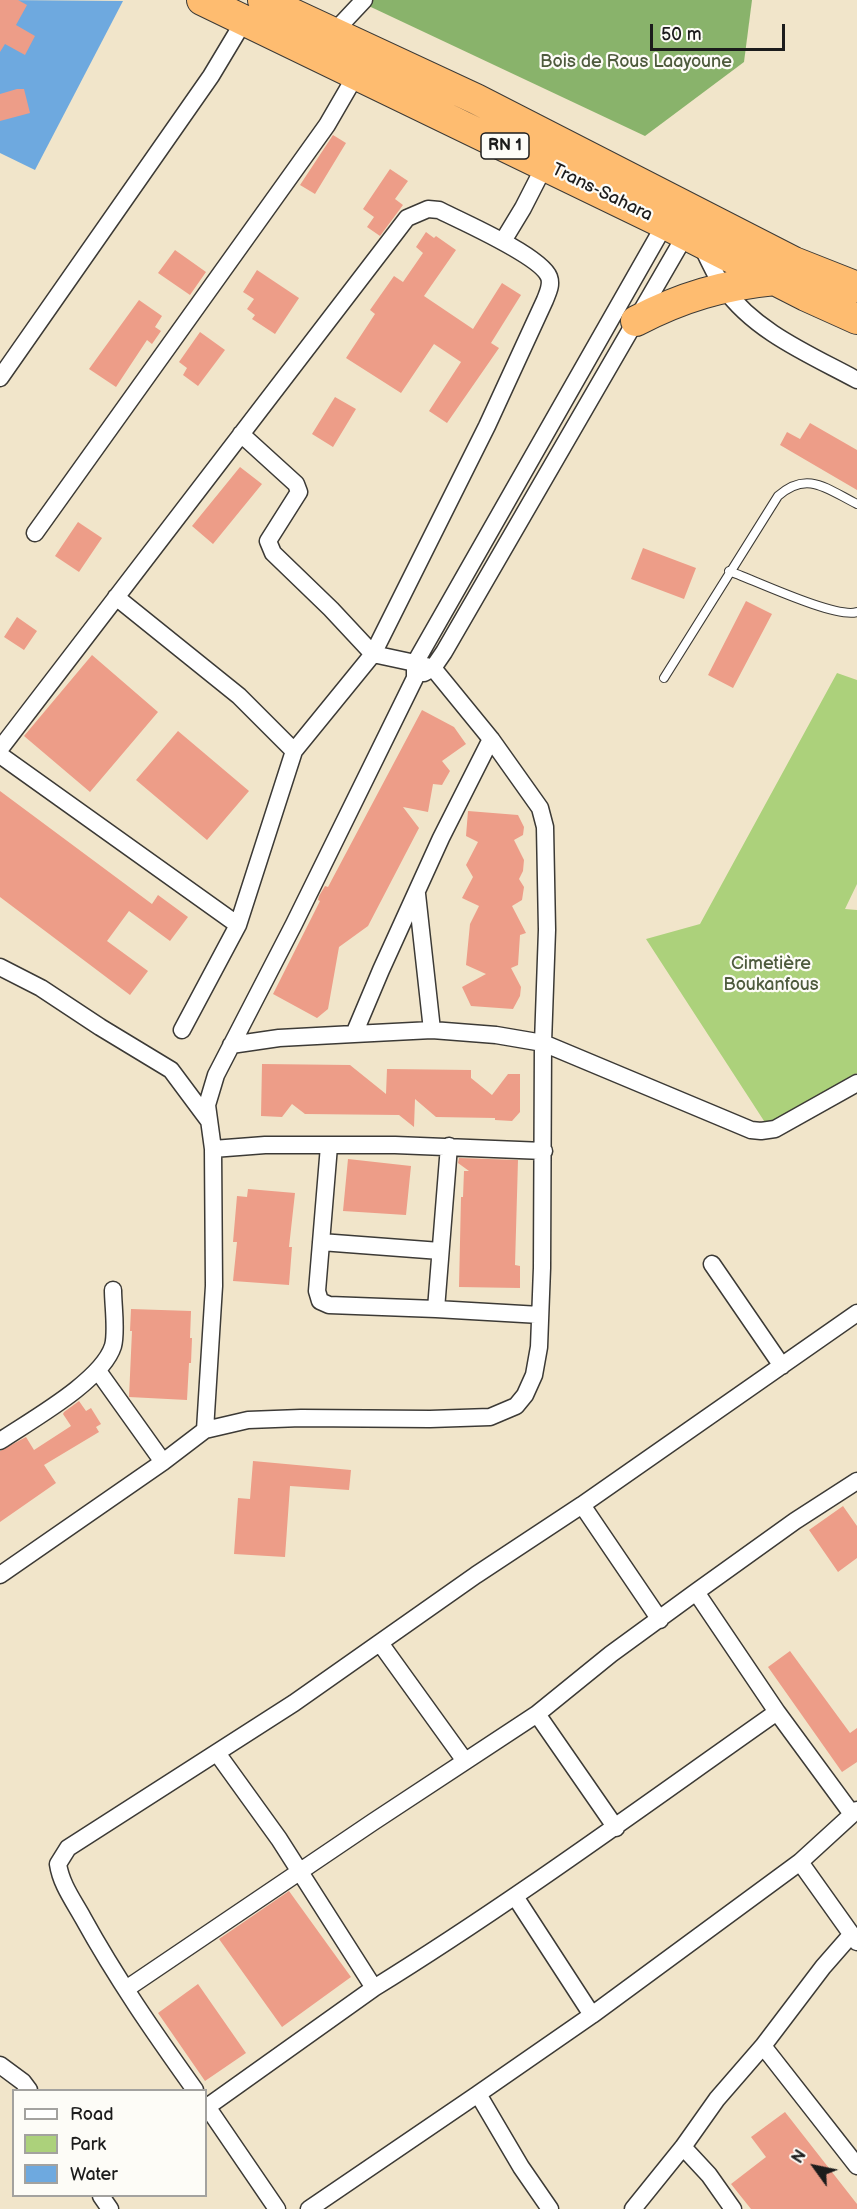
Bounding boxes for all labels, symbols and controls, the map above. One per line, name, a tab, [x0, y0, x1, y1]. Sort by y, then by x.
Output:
scale bar	[653, 12, 788, 50]
text: 50 m	[661, 24, 702, 45]
park label: Bois de Rous Laayoune	[540, 51, 732, 73]
road number: RN 1	[481, 133, 529, 159]
street label: Trans-Sahara	[548, 159, 656, 227]
park label: Cimetière Boukanfous	[723, 953, 819, 996]
legend	[12, 2089, 207, 2197]
text: Road	[70, 2104, 114, 2125]
text: Park	[70, 2134, 106, 2155]
north arrow	[785, 2137, 845, 2197]
text: N	[788, 2147, 811, 2167]
text: Water	[70, 2164, 118, 2185]

